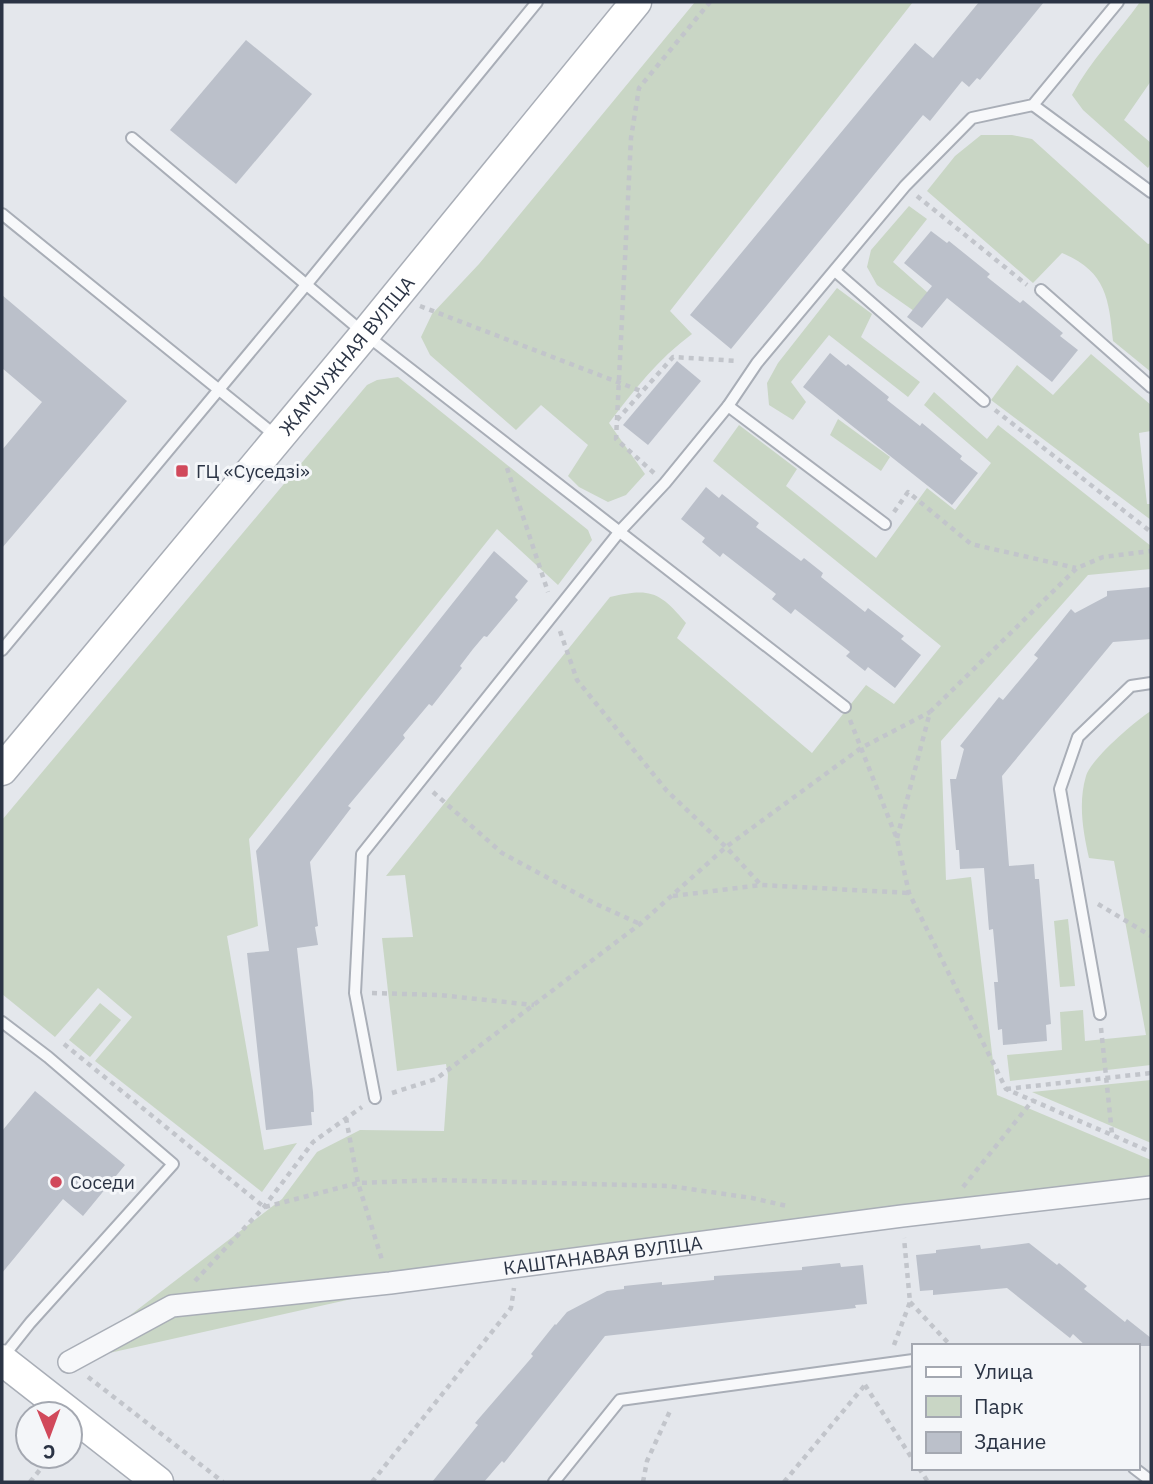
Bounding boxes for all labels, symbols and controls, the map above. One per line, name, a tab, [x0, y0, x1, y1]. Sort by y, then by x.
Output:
street label: ЖАМЧУЖНАЯ ВУЛІЦА	[274, 271, 420, 440]
place label: ГЦ «Суседзі»	[196, 459, 310, 483]
marker: ГЦ «Суседзі»	[174, 463, 190, 479]
place label: Соседи	[70, 1170, 135, 1194]
marker: Соседи	[48, 1174, 64, 1190]
street label: КАШТАНАВАЯ ВУЛІЦА	[502, 1230, 704, 1280]
legend	[912, 1344, 1139, 1470]
text: Улица	[974, 1357, 1033, 1385]
text: Парк	[974, 1392, 1024, 1420]
north arrow	[14, 1400, 84, 1470]
text: Здание	[974, 1427, 1046, 1455]
text: С	[43, 1440, 56, 1464]

